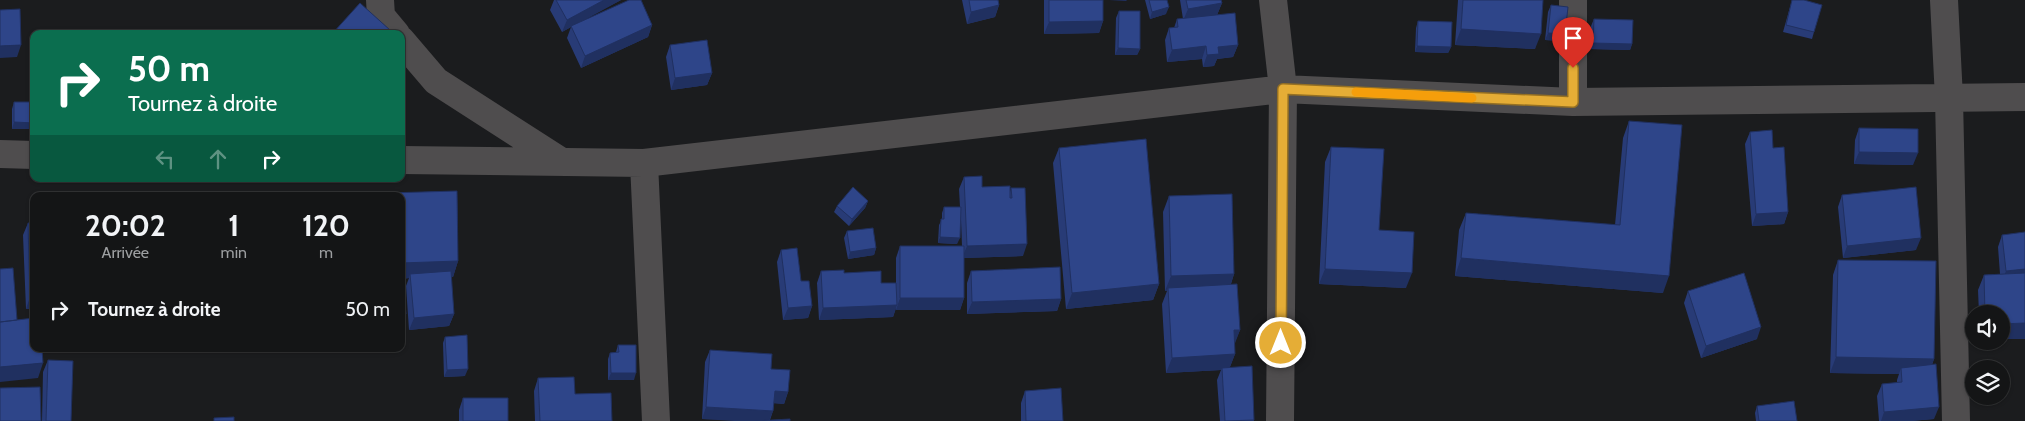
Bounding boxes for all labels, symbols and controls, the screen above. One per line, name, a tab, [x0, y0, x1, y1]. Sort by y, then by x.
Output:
pin	[1552, 17, 1594, 68]
icon: arrive	[1559, 24, 1587, 52]
text: 50 m	[128, 47, 210, 90]
icon: right	[45, 50, 110, 115]
text: Tournez à droite	[128, 90, 277, 117]
icon: left	[151, 145, 179, 173]
icon: ahead	[204, 145, 232, 173]
icon: right	[257, 145, 285, 173]
text: 20:02	[85, 207, 166, 244]
text: 1	[228, 207, 239, 244]
text: 120	[302, 207, 350, 244]
text: Arrivée	[102, 243, 149, 262]
text: min	[221, 243, 247, 262]
text: m	[319, 243, 333, 262]
icon: right	[45, 296, 73, 324]
text: Tournez à droite	[88, 298, 221, 321]
text: 50 m	[346, 298, 390, 321]
map controls	[1965, 305, 2010, 405]
button: sound	[1965, 305, 2010, 350]
position arrow	[1254, 316, 1306, 368]
button: layers	[1965, 360, 2010, 405]

